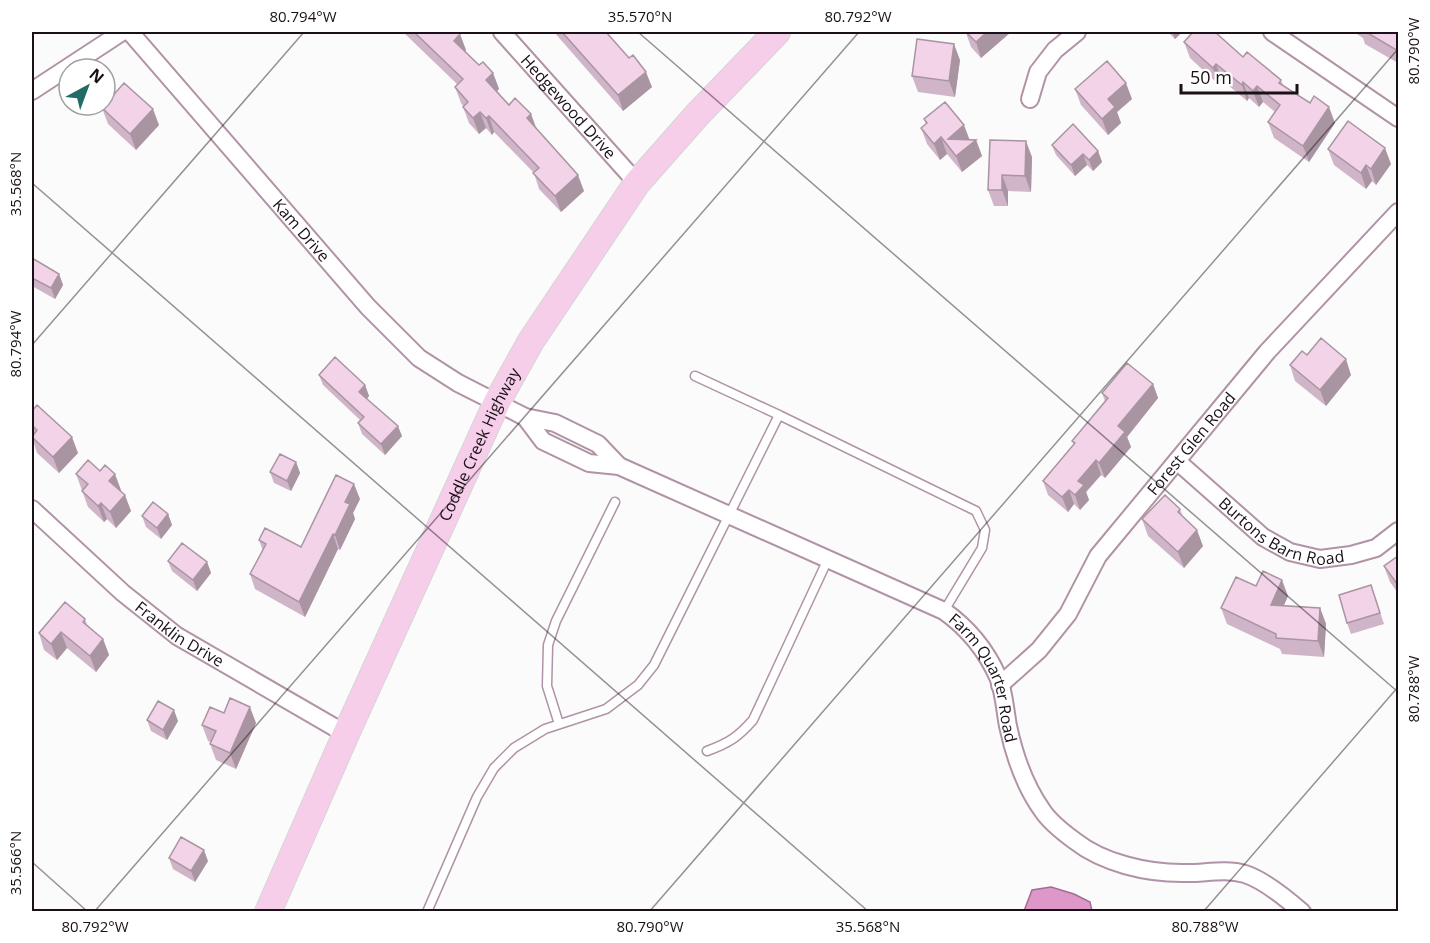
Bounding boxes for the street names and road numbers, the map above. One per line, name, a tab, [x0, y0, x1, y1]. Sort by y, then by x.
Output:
street label: Hedgewood Drive	[516, 50, 621, 163]
street label: Kam Drive	[268, 194, 335, 266]
street label: Coddle Creek Highway	[433, 363, 525, 525]
street label: Forest Glen Road	[1142, 387, 1240, 500]
street label: Burtons Barn Road	[1214, 492, 1346, 570]
street label: Franklin Drive	[131, 596, 228, 672]
street label: Farm Quarter Road	[944, 608, 1022, 745]

